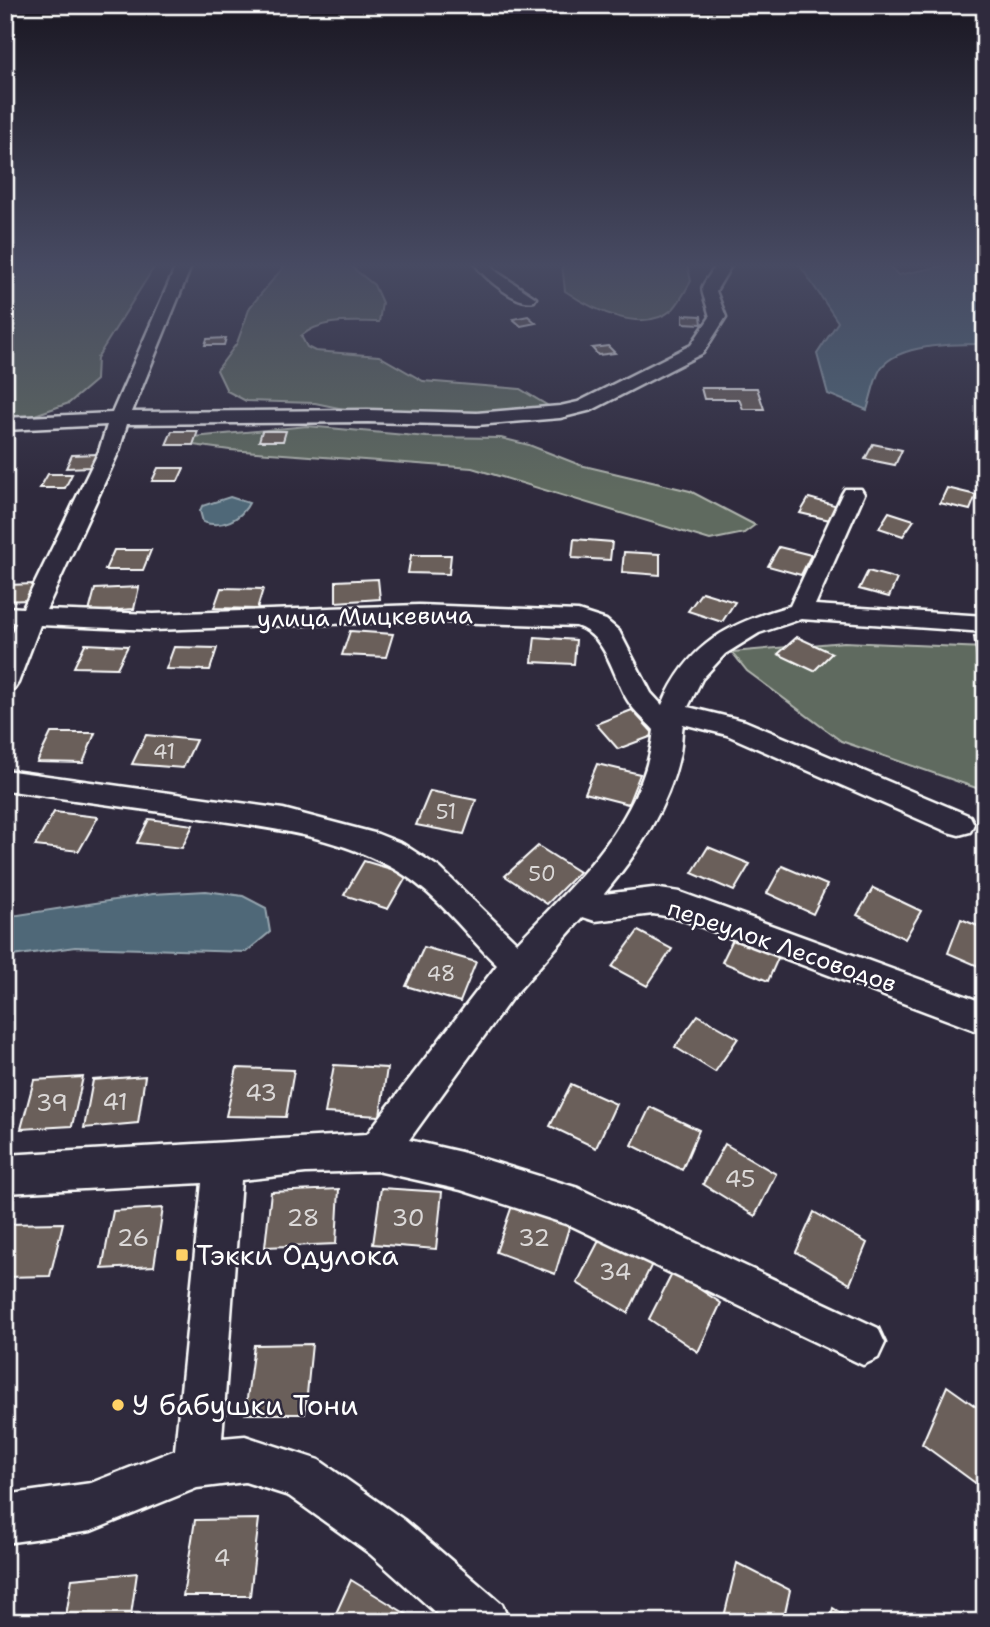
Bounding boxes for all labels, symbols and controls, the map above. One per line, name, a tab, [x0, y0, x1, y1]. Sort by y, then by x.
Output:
street label: улица Мицкевича	[257, 599, 473, 635]
house number: 41	[153, 738, 175, 766]
house number: 51	[436, 798, 456, 826]
house number: 50	[528, 860, 556, 888]
street label: переулок Лесоводов	[663, 892, 901, 1000]
house number: 48	[427, 960, 455, 988]
house number: 43	[245, 1077, 277, 1109]
house number: 41	[102, 1086, 128, 1118]
house number: 39	[36, 1087, 68, 1119]
house number: 45	[725, 1163, 755, 1195]
house number: 28	[287, 1202, 319, 1234]
house number: 30	[391, 1202, 425, 1234]
house number: 26	[117, 1222, 149, 1254]
house number: 32	[518, 1222, 550, 1254]
place label: Тэкки Одулока	[196, 1236, 399, 1274]
marker: Тэкки Одулока	[174, 1247, 190, 1263]
house number: 34	[599, 1256, 631, 1288]
place label: У бабушки Тони	[132, 1386, 358, 1424]
marker: У бабушки Тони	[110, 1397, 126, 1413]
house number: 4	[214, 1542, 230, 1574]

